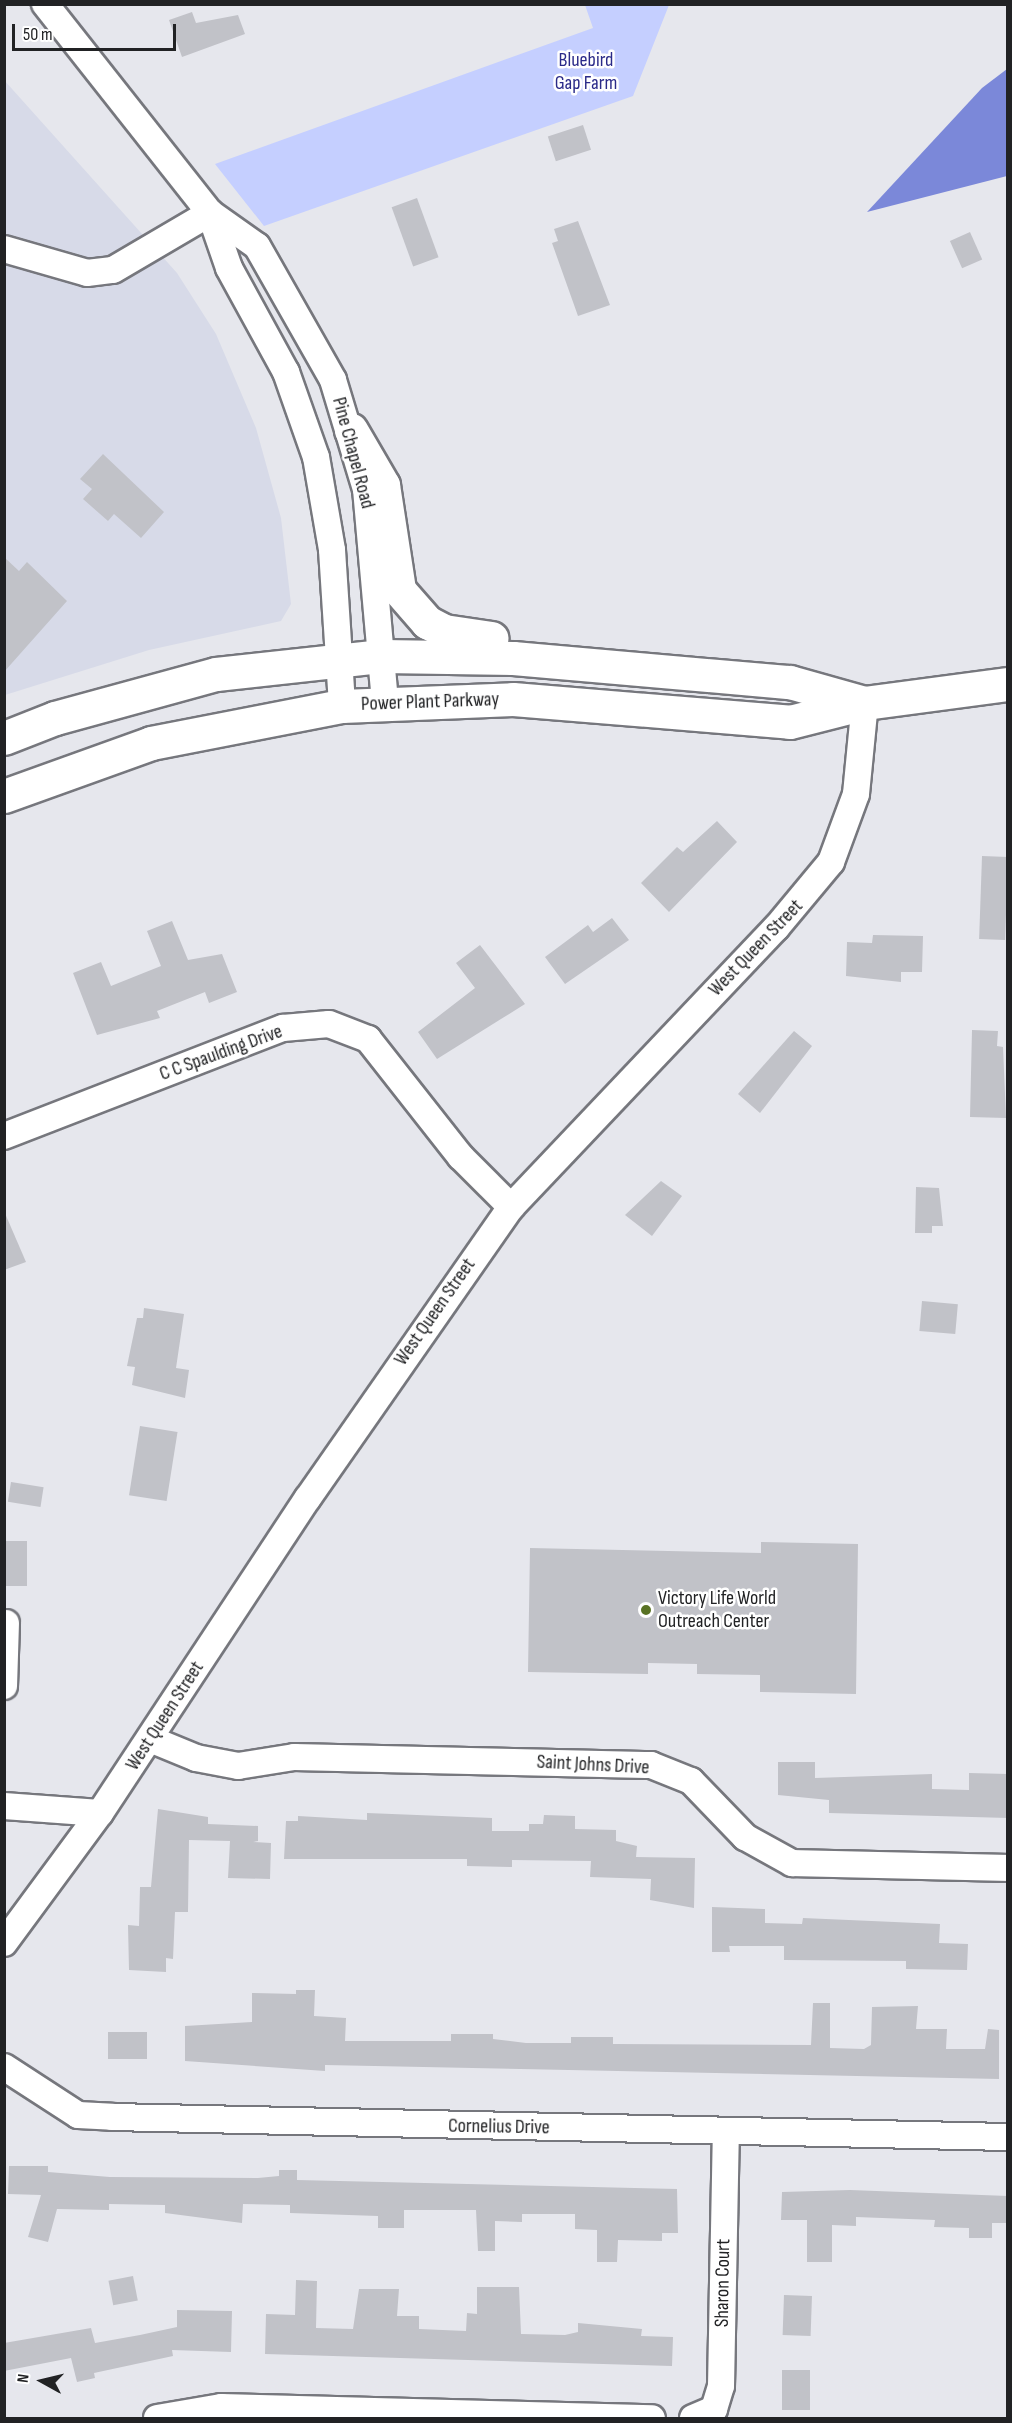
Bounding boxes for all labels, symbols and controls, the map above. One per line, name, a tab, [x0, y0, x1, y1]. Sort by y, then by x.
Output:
scale bar	[15, 12, 178, 50]
text: 50 m	[23, 24, 53, 45]
park label: Bluebird Gap Farm	[555, 48, 617, 95]
street label: Pine Chapel Road	[327, 395, 379, 511]
street label: Power Plant Parkway	[361, 688, 499, 716]
street label: West Queen Street	[704, 895, 808, 1001]
street label: C C Spaulding Drive	[156, 1020, 286, 1086]
street label: West Queen Street	[389, 1254, 481, 1370]
place label: Victory Life World Outreach Center	[658, 1586, 776, 1633]
marker: Victory Life World Outreach Center	[639, 1603, 653, 1617]
street label: West Queen Street	[121, 1657, 209, 1775]
street label: Saint Johns Drive	[536, 1750, 650, 1780]
street label: Cornelius Drive	[448, 2114, 550, 2140]
street label: Sharon Court	[710, 2239, 736, 2327]
north arrow	[12, 2351, 72, 2411]
text: N	[14, 2373, 34, 2384]

